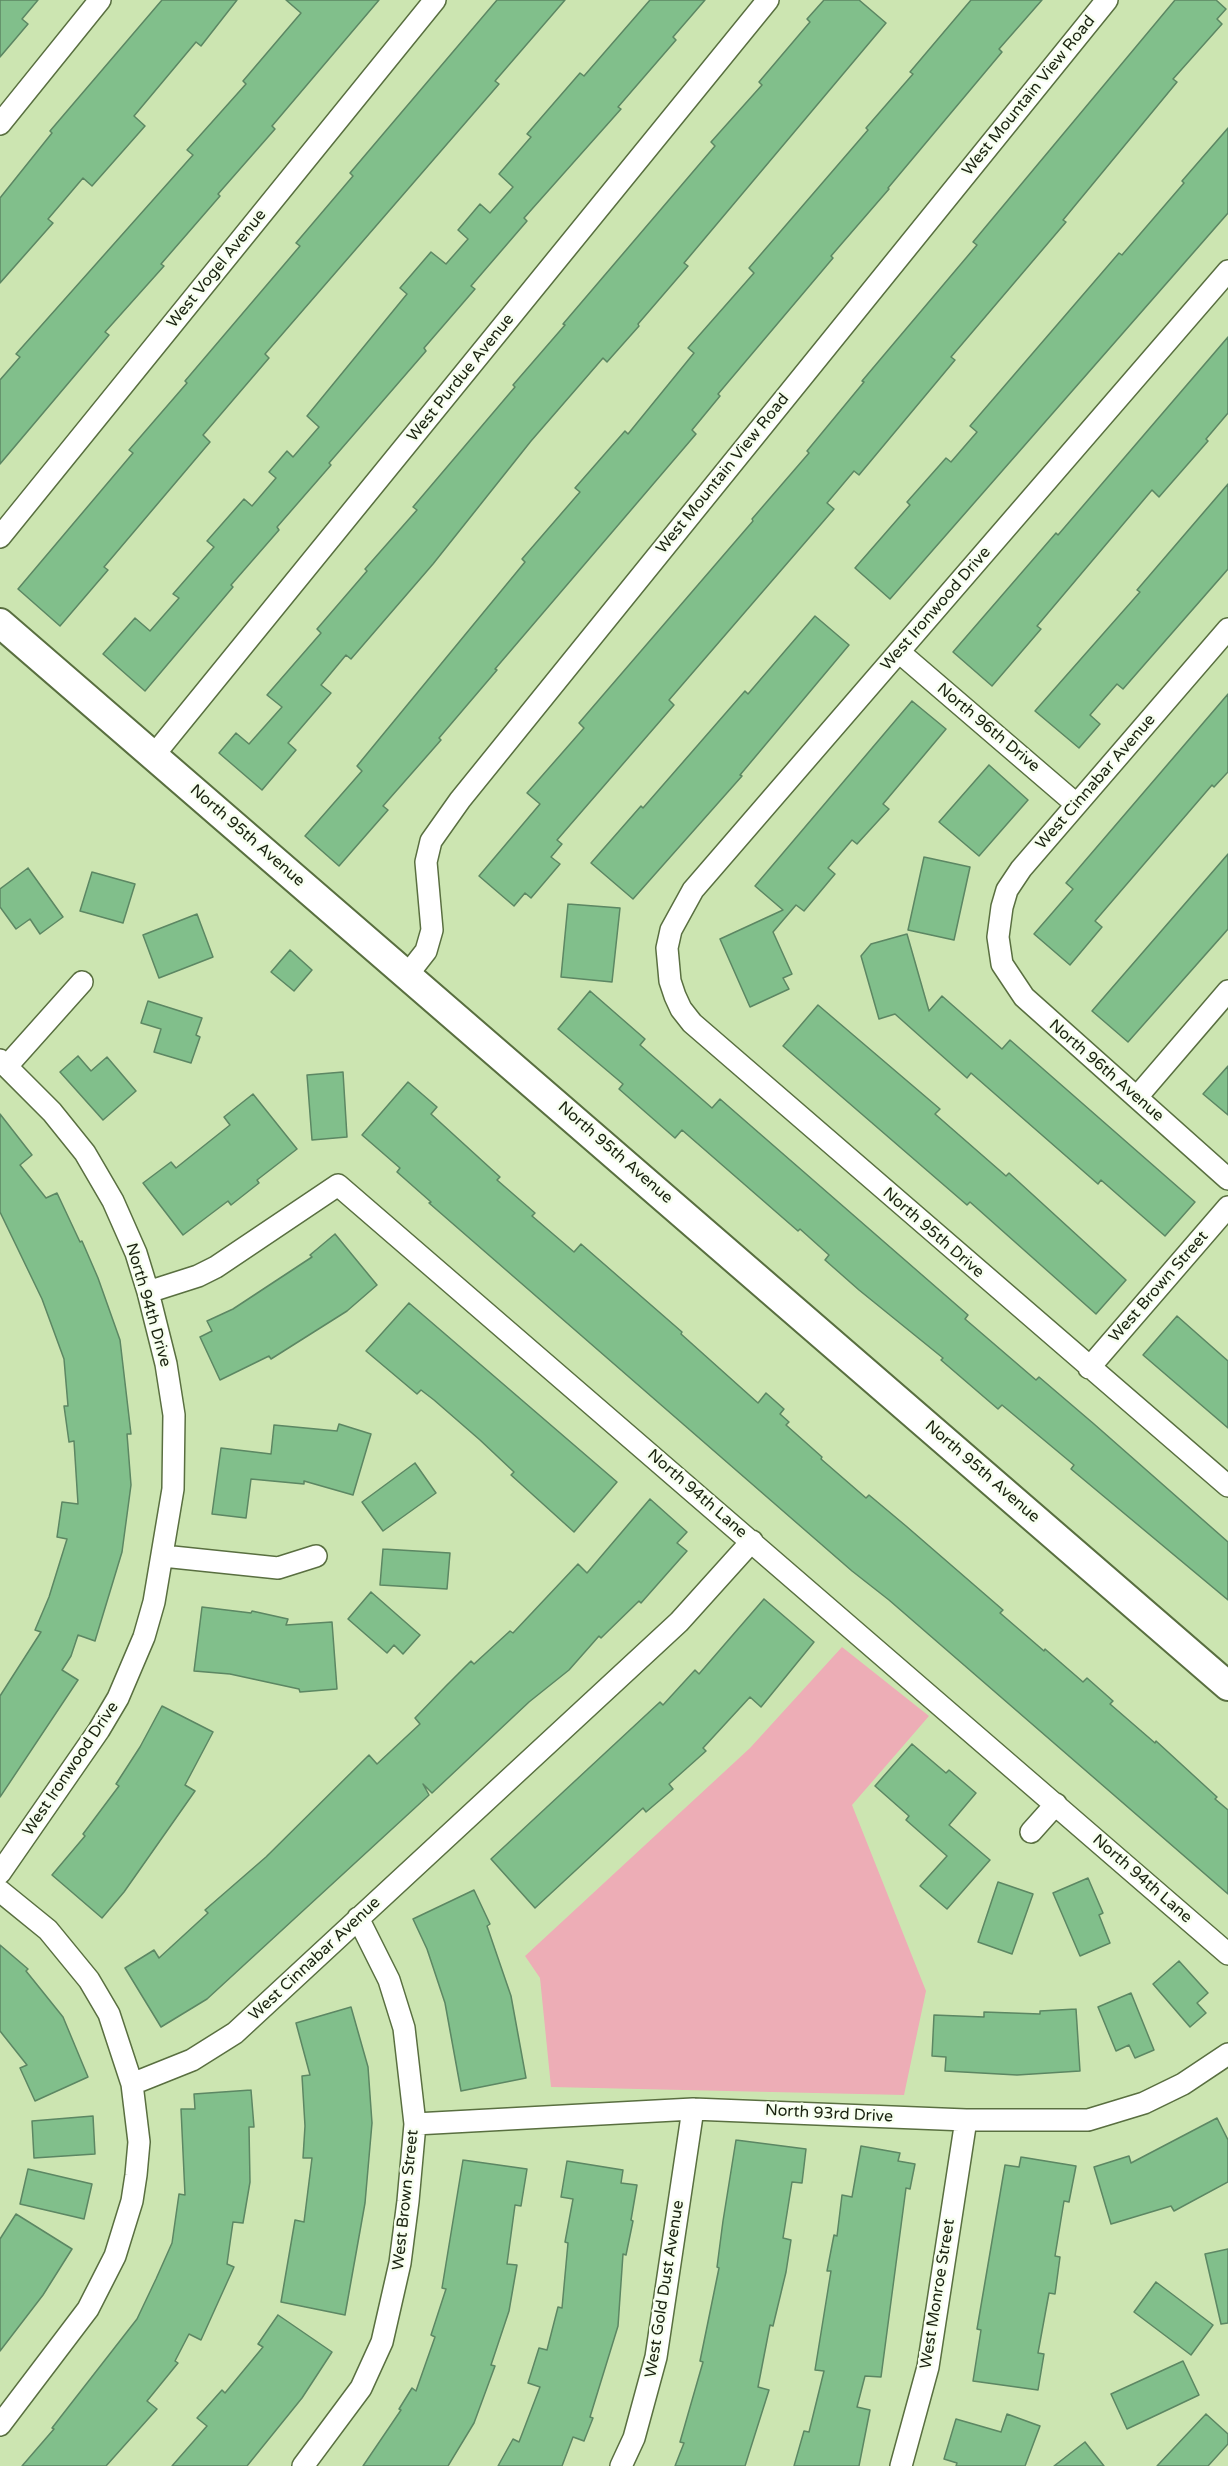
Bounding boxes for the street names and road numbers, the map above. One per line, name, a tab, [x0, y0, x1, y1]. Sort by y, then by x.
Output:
street label: West Mountain View Road	[958, 12, 1100, 180]
street label: West Vogel Avenue	[163, 206, 271, 332]
street label: West Purdue Avenue	[404, 310, 518, 446]
street label: West Mountain View Road	[652, 390, 794, 558]
street label: West Ironwood Drive	[877, 543, 995, 675]
street label: North 96th Drive	[933, 680, 1043, 776]
street label: West Cinnabar Avenue	[1032, 711, 1160, 853]
street label: North 95th Avenue	[186, 781, 308, 891]
street label: North 96th Avenue	[1045, 1016, 1167, 1126]
street label: North 95th Avenue	[554, 1098, 676, 1208]
street label: North 95th Drive	[878, 1184, 988, 1282]
street label: West Brown Street	[1105, 1227, 1213, 1347]
street label: North 94th Drive	[121, 1241, 175, 1369]
street label: North 95th Avenue	[921, 1417, 1043, 1527]
street label: North 94th Lane	[643, 1446, 751, 1542]
street label: West Ironwood Drive	[19, 1698, 123, 1840]
street label: North 94th Lane	[1088, 1831, 1196, 1927]
street label: West Cinnabar Avenue	[245, 1893, 385, 2025]
street label: North 93rd Drive	[765, 2101, 893, 2127]
street label: West Brown Street	[389, 2129, 423, 2271]
street label: West Gold Dust Avenue	[641, 2199, 689, 2379]
street label: West Monroe Street	[917, 2218, 959, 2370]

